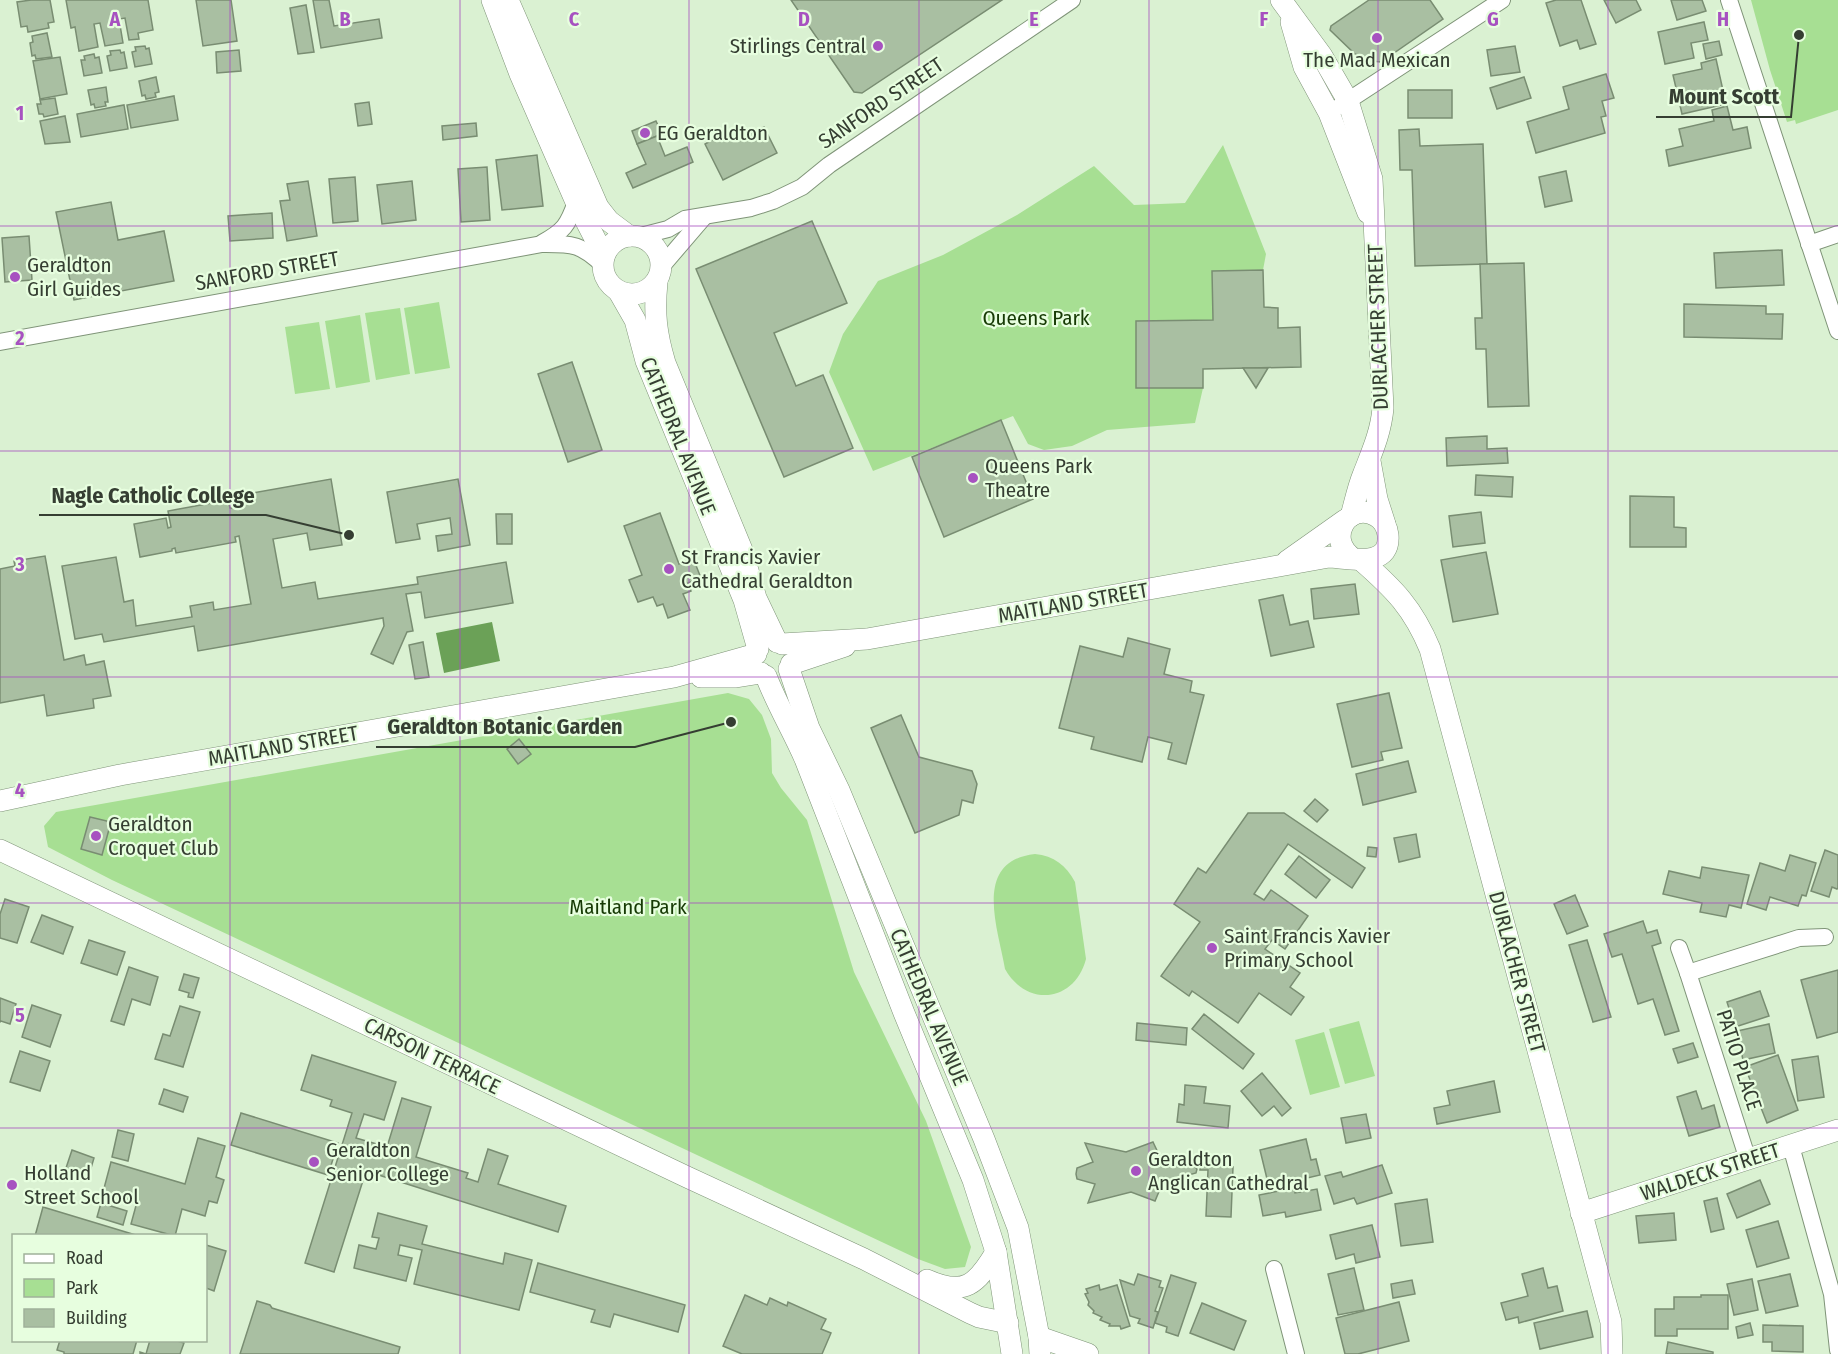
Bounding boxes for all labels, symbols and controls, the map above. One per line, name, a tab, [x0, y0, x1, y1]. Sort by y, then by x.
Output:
text: A	[109, 7, 122, 31]
text: B	[339, 7, 351, 31]
text: C	[569, 7, 580, 31]
text: D	[798, 7, 810, 31]
text: E	[1029, 7, 1039, 31]
text: F	[1260, 7, 1269, 31]
text: G	[1487, 7, 1499, 31]
text: H	[1717, 7, 1729, 31]
marker: The Mad Mexican	[1370, 31, 1384, 45]
place label: Stirlings Central	[730, 33, 866, 59]
marker: Stirlings Central	[871, 39, 885, 53]
place label: The Mad Mexican	[1303, 47, 1451, 73]
street label: SANFORD STREET	[814, 51, 949, 154]
callout: Mount Scott	[1656, 77, 1791, 117]
text: Mount Scott	[1669, 83, 1780, 110]
text: 1	[16, 101, 24, 125]
place label: EG Geraldton	[657, 120, 768, 146]
marker: EG Geraldton	[638, 126, 652, 140]
street label: DURLACHER STREET	[1362, 243, 1394, 411]
street label: SANFORD STREET	[193, 246, 341, 296]
place label: Geraldton Girl Guides	[27, 252, 121, 302]
marker: Geraldton Girl Guides	[8, 270, 22, 284]
park label: Queens Park	[982, 305, 1090, 331]
text: 2	[14, 326, 25, 350]
street label: CATHEDRAL AVENUE	[634, 353, 722, 519]
place label: Queens Park Theatre	[985, 453, 1092, 503]
marker: Queens Park Theatre	[966, 471, 980, 485]
callout: Nagle Catholic College	[39, 475, 266, 515]
text: Nagle Catholic College	[51, 482, 255, 509]
place label: St Francis Xavier Cathedral Geraldton	[681, 544, 853, 594]
text: 3	[14, 552, 25, 576]
marker: St Francis Xavier Cathedral Geraldton	[662, 562, 676, 576]
street label: MAITLAND STREET	[996, 577, 1150, 629]
callout: Geraldton Botanic Garden	[376, 707, 635, 747]
text: Geraldton Botanic Garden	[387, 713, 623, 740]
street label: MAITLAND STREET	[206, 720, 360, 772]
text: 4	[15, 778, 25, 802]
place label: Geraldton Croquet Club	[108, 811, 219, 861]
marker: Geraldton Croquet Club	[89, 829, 103, 843]
street label: DURLACHER STREET	[1483, 888, 1551, 1056]
park label: Maitland Park	[569, 894, 687, 920]
place label: Saint Francis Xavier Primary School	[1224, 923, 1391, 973]
street label: CATHEDRAL AVENUE	[884, 925, 974, 1090]
marker: Saint Francis Xavier Primary School	[1205, 941, 1219, 955]
text: 5	[15, 1003, 25, 1027]
street label: PATIO PLACE	[1710, 1006, 1768, 1114]
street label: CARSON TERRACE	[360, 1012, 504, 1100]
place label: Geraldton Senior College	[326, 1137, 449, 1187]
street label: WALDECK STREET	[1637, 1137, 1783, 1207]
place label: Geraldton Anglican Cathedral	[1148, 1146, 1309, 1196]
marker: Geraldton Senior College	[307, 1155, 321, 1169]
place label: Holland Street School	[24, 1160, 139, 1210]
marker: Geraldton Anglican Cathedral	[1129, 1164, 1143, 1178]
marker: Holland Street School	[5, 1178, 19, 1192]
legend	[12, 1234, 207, 1342]
text: Road	[66, 1247, 103, 1269]
text: Park	[66, 1277, 99, 1299]
text: Building	[66, 1307, 127, 1329]

